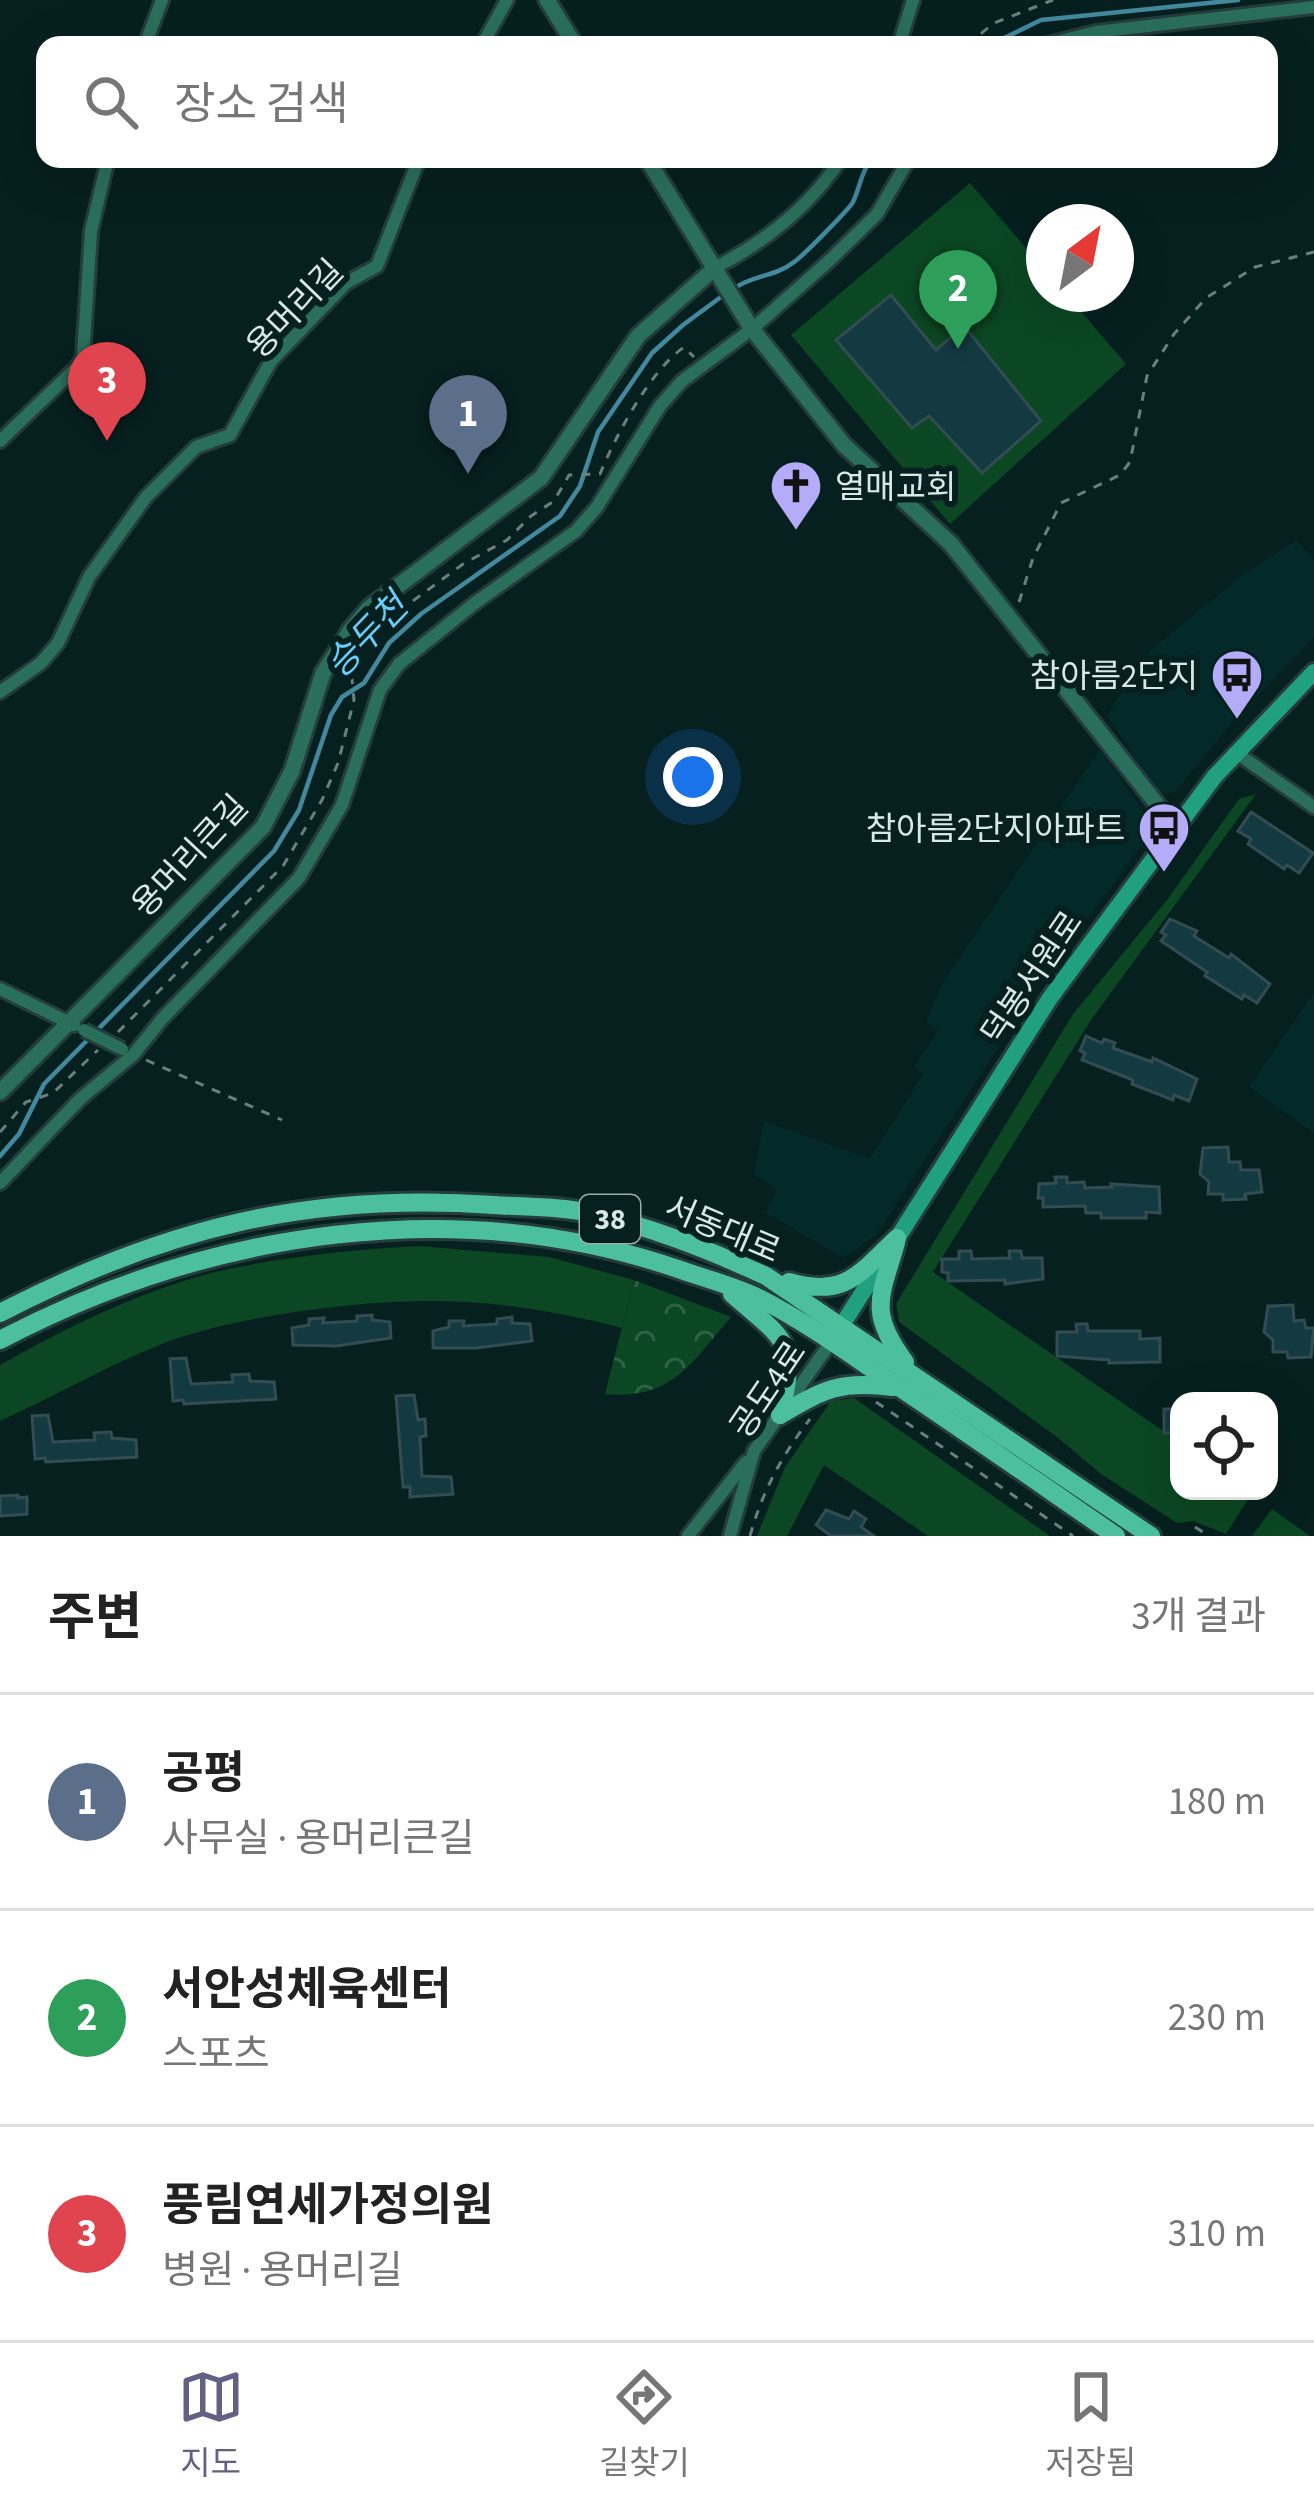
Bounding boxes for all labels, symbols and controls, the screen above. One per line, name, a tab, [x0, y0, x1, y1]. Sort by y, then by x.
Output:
search box	[36, 36, 1278, 168]
icon: search	[78, 69, 144, 135]
text: 장소 검색	[174, 73, 349, 137]
north arrow	[1026, 204, 1134, 312]
street label: 용머리길	[236, 249, 354, 369]
pin: 2	[919, 250, 997, 349]
pin: 3	[68, 342, 146, 441]
pin: 1	[429, 375, 507, 474]
church icon: 열매교회	[768, 458, 824, 532]
place label: 열매교회	[835, 464, 956, 511]
water label: 승두천	[314, 580, 423, 689]
bus stop icon: 참아름2단지	[1209, 647, 1265, 721]
place label: 참아름2단지	[1030, 653, 1198, 700]
your location	[663, 747, 723, 807]
street label: 용머리큰길	[121, 784, 259, 928]
bus stop icon: 참아름2단지아파트	[1136, 800, 1192, 874]
place label: 참아름2단지아파트	[866, 806, 1125, 853]
street label: 덕봉서원로	[970, 902, 1094, 1054]
street label: 서동대로	[657, 1184, 787, 1275]
road number: 38	[580, 1195, 640, 1243]
street label: 공도4로	[719, 1332, 818, 1448]
map controls	[1170, 1392, 1278, 1500]
button: locate	[1170, 1392, 1278, 1500]
text: 주변	[48, 1582, 142, 1654]
text: 3개 결과	[1131, 1589, 1266, 1645]
text: 공평	[162, 1742, 245, 1806]
text: 1	[77, 1774, 97, 1830]
text: 180 m	[1168, 1774, 1266, 1830]
text: 사무실 · 용머리큰길	[162, 1811, 474, 1867]
text: 서안성체육센터	[162, 1958, 452, 2022]
text: 2	[77, 1990, 97, 2046]
text: 230 m	[1168, 1990, 1266, 2046]
text: 스포츠	[162, 2027, 270, 2083]
text: 풍림연세가정의원	[162, 2174, 493, 2238]
text: 3	[77, 2206, 97, 2262]
text: 310 m	[1168, 2206, 1266, 2262]
text: 병원 · 용머리길	[162, 2243, 403, 2299]
tab: 지도	[178, 2364, 244, 2487]
tab: 길찾기	[599, 2364, 690, 2487]
tab: 저장됨	[1045, 2364, 1136, 2487]

